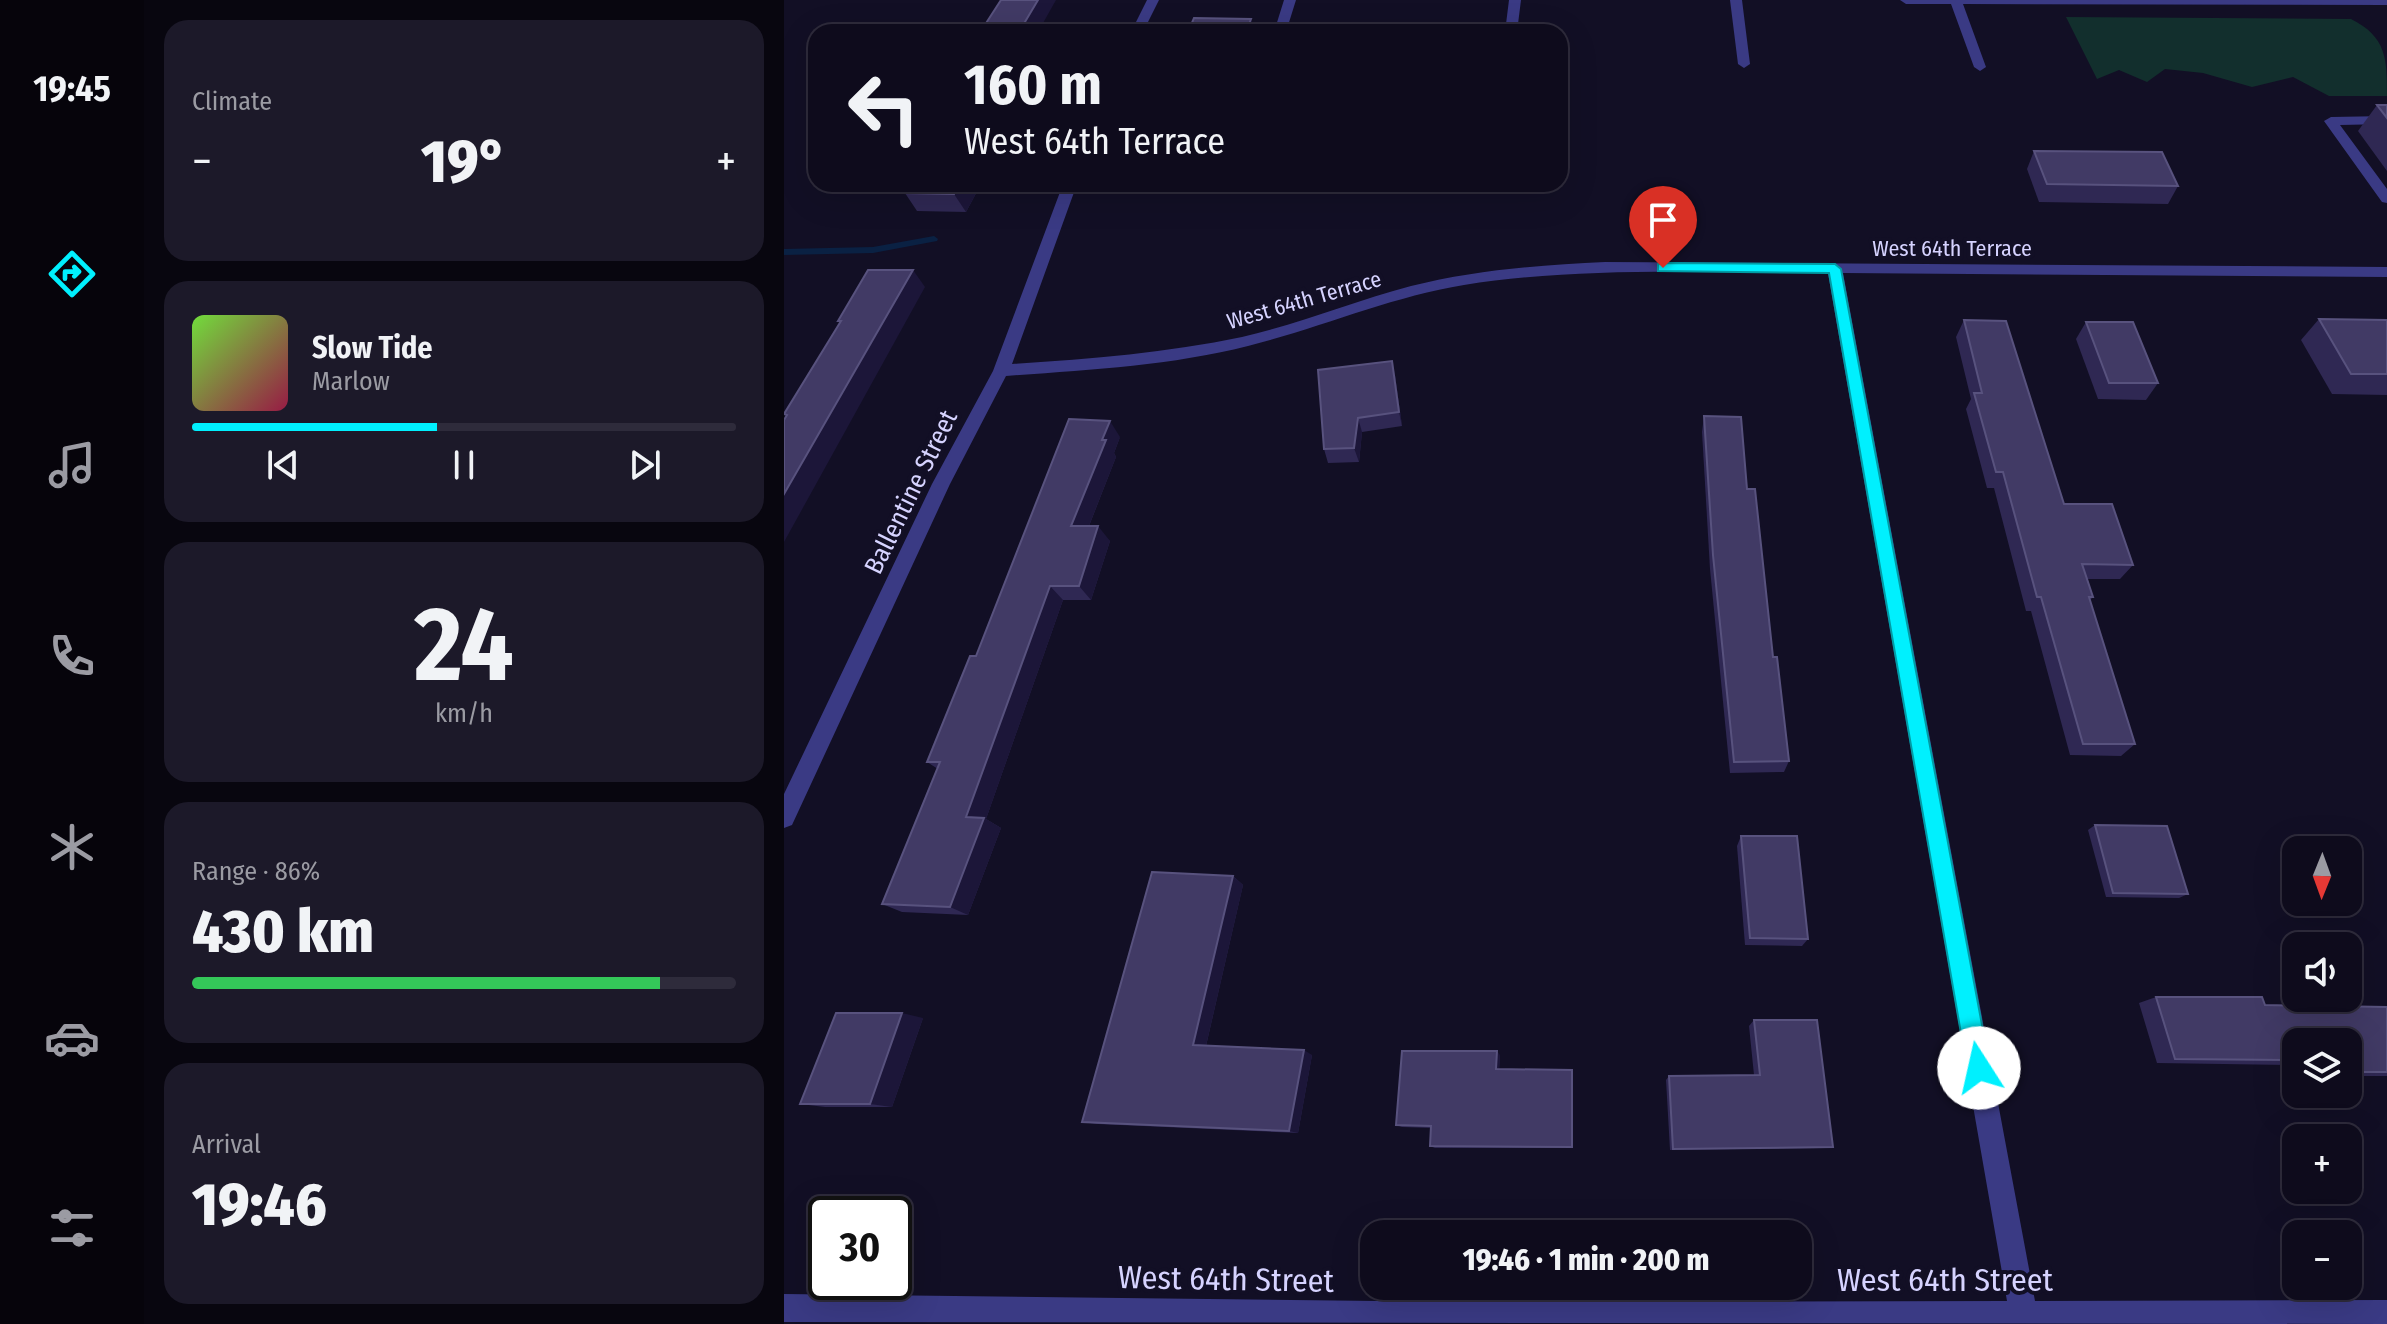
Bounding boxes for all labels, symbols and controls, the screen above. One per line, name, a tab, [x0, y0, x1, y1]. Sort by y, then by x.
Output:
text: 160 m	[964, 52, 1102, 119]
icon: left	[832, 56, 936, 160]
text: 19:45	[33, 67, 111, 111]
text: Climate	[192, 86, 272, 117]
text: West 64th Terrace	[964, 120, 1225, 164]
text: 19°	[421, 126, 507, 198]
text: −	[192, 135, 212, 188]
text: +	[716, 135, 736, 188]
pin	[1629, 186, 1697, 268]
icon: arrive	[1641, 198, 1685, 242]
street label: West 64th Terrace	[1872, 235, 2032, 262]
icon: directions	[44, 246, 100, 302]
street label: West 64th Terrace	[1224, 265, 1384, 335]
text: Slow Tide	[312, 330, 433, 366]
text: Marlow	[312, 366, 390, 397]
street label: Ballentine Street	[858, 405, 964, 579]
icon: music	[44, 437, 100, 493]
icon: previous	[261, 443, 305, 487]
icon: pause	[442, 443, 486, 487]
icon: next	[623, 443, 667, 487]
text: 24	[414, 583, 514, 708]
icon: phone	[44, 628, 100, 684]
text: km/h	[435, 698, 493, 729]
icon: climate	[44, 819, 100, 875]
north arrow	[2282, 836, 2362, 916]
map controls	[2282, 836, 2362, 1300]
text: Range · 86%	[192, 856, 320, 887]
text: 430 km	[192, 896, 374, 968]
button: sound	[2282, 932, 2362, 1012]
icon: car	[44, 1010, 100, 1066]
position arrow	[1937, 1026, 2021, 1110]
button: layers	[2282, 1028, 2362, 1108]
button: +	[2282, 1124, 2362, 1204]
text: Arrival	[192, 1129, 261, 1160]
text: 19:46	[192, 1169, 327, 1241]
speed limit sign: 30	[808, 1196, 912, 1300]
icon: filters	[44, 1200, 100, 1256]
button: −	[2282, 1220, 2362, 1300]
text: 19:46 · 1 min · 200 m	[1463, 1242, 1709, 1278]
street label: West 64th Street	[1118, 1258, 1335, 1300]
street label: West 64th Street	[1837, 1261, 2054, 1299]

